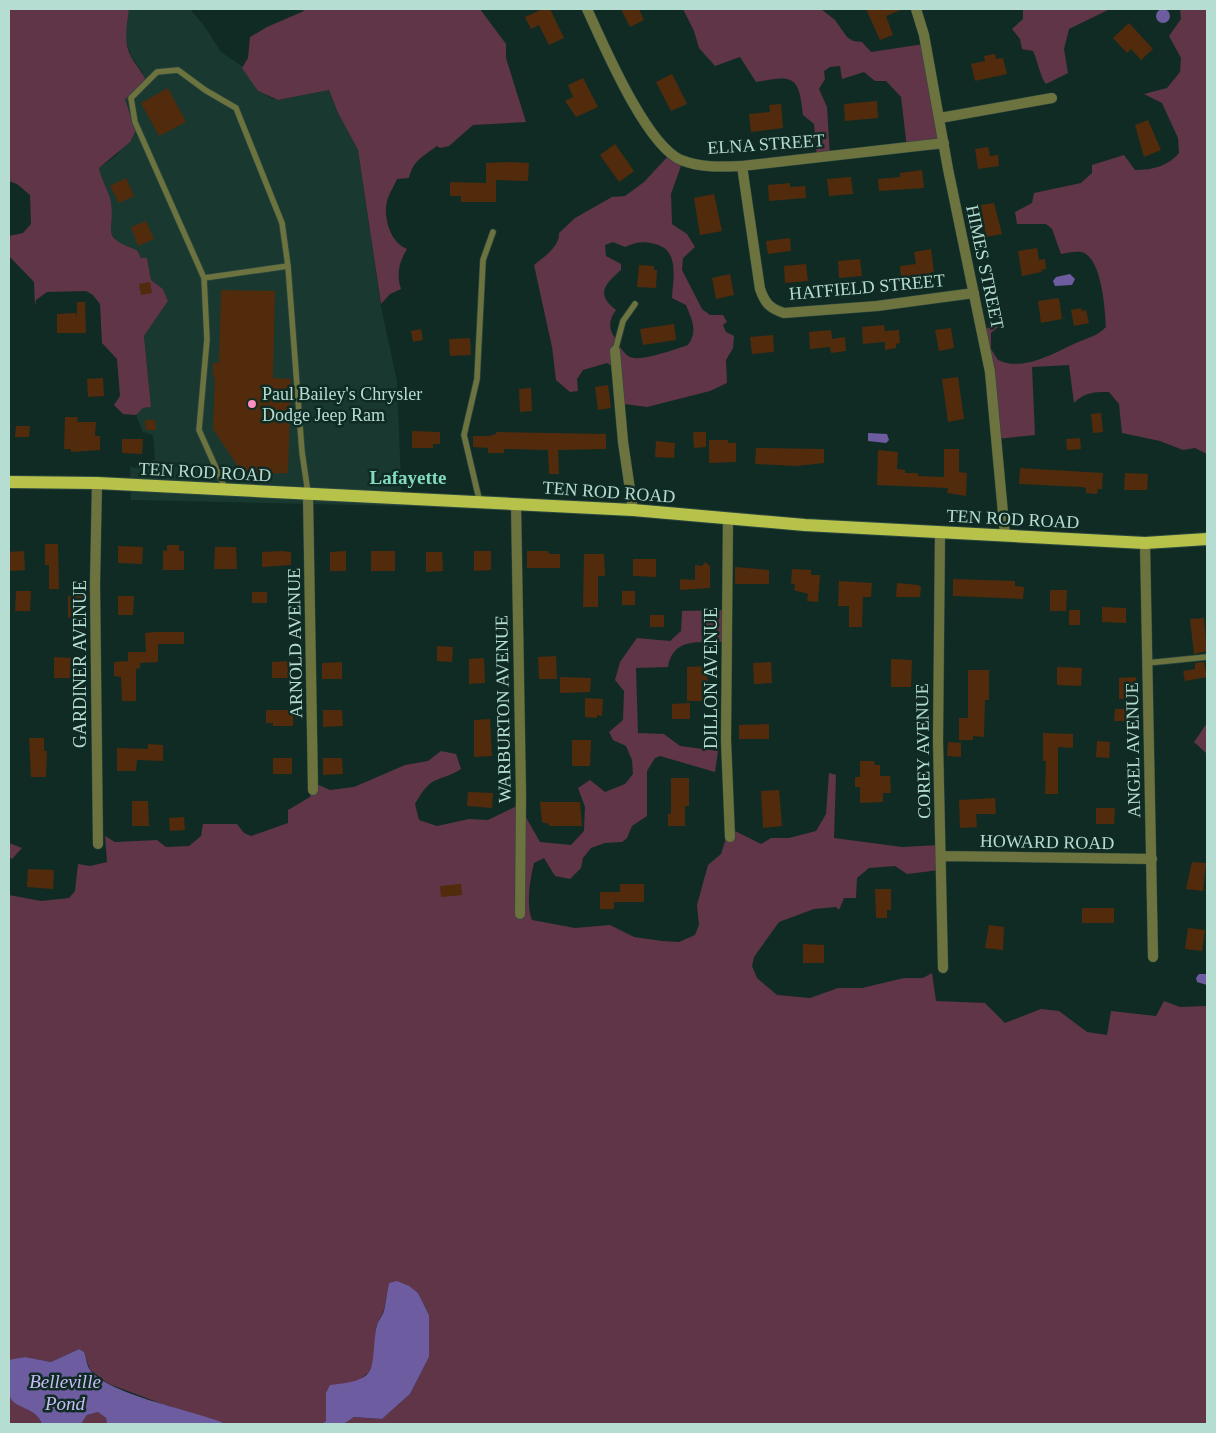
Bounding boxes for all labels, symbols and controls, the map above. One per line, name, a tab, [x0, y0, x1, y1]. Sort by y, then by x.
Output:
street label: ELNA STREET	[707, 130, 825, 158]
street label: HIMES STREET	[962, 203, 1008, 331]
street label: HATFIELD STREET	[788, 270, 946, 304]
place label: Paul Bailey's Chrysler Dodge Jeep Ram	[262, 384, 422, 425]
marker: Paul Bailey's Chrysler Dodge Jeep Ram	[246, 398, 258, 410]
street label: TEN ROD ROAD	[138, 459, 272, 485]
district label: Lafayette	[369, 467, 447, 488]
street label: TEN ROD ROAD	[542, 477, 676, 507]
street label: TEN ROD ROAD	[946, 506, 1080, 532]
street label: ARNOLD AVENUE	[284, 568, 306, 718]
street label: GARDINER AVENUE	[70, 580, 90, 748]
street label: DILLON AVENUE	[701, 607, 721, 749]
street label: WARBURTON AVENUE	[491, 615, 515, 803]
street label: ANGEL AVENUE	[1122, 682, 1144, 818]
street label: COREY AVENUE	[912, 683, 934, 819]
street label: HOWARD ROAD	[980, 831, 1114, 853]
water label: Belleville Pond	[29, 1371, 101, 1414]

